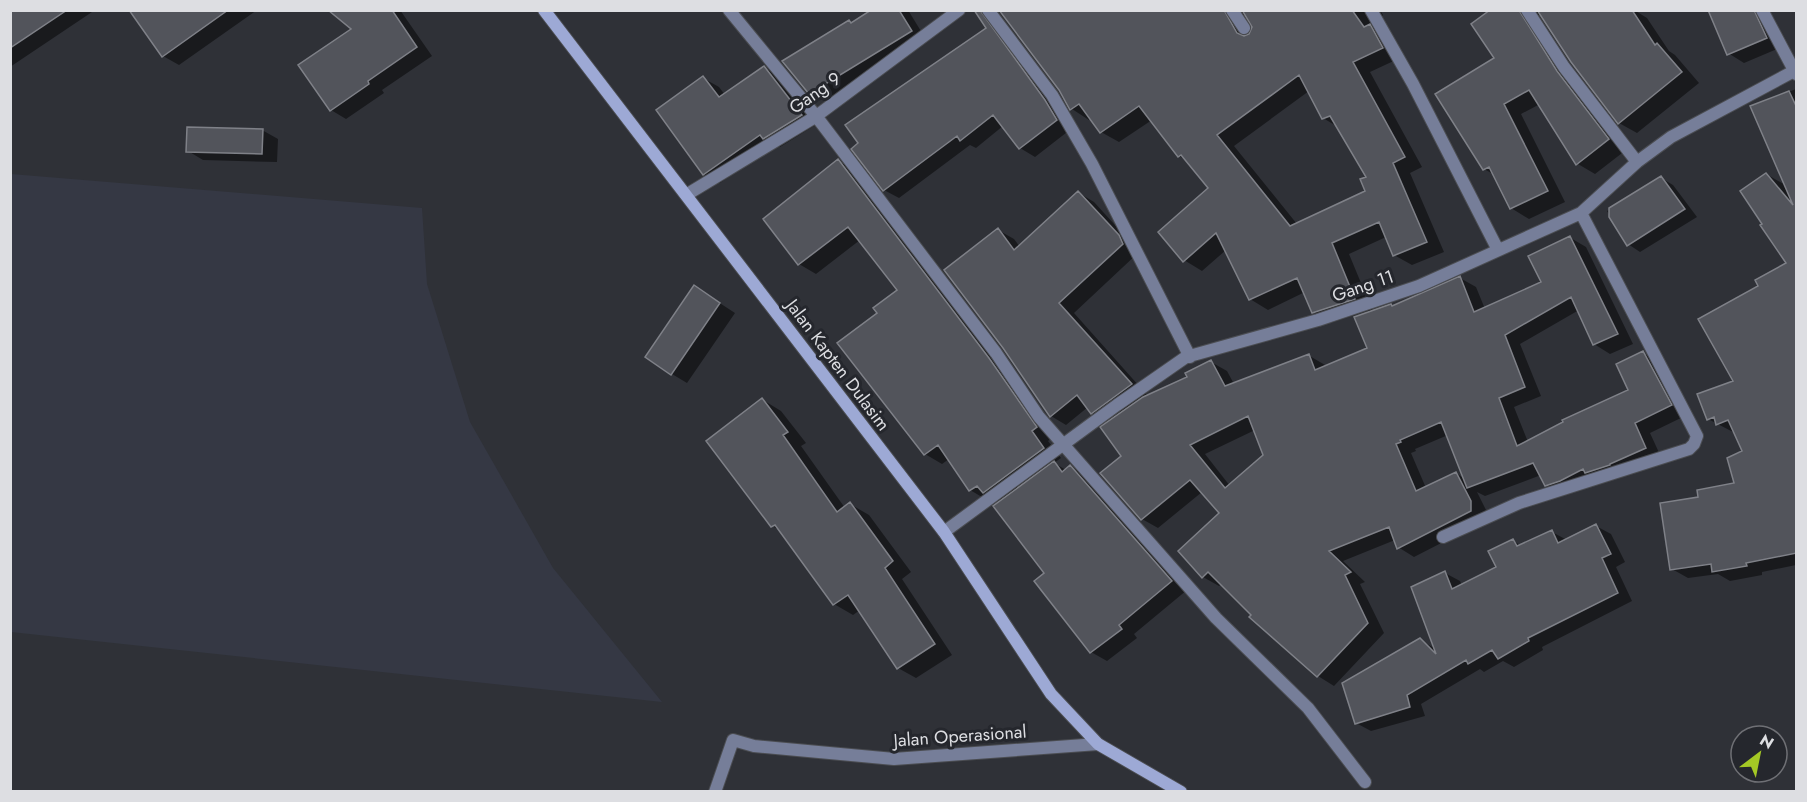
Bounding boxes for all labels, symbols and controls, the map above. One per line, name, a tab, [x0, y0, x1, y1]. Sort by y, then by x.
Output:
street label: Gang 9	[784, 66, 846, 120]
street label: Gang 11	[1329, 263, 1397, 309]
street label: Jalan Kapten Dulasim	[779, 292, 896, 436]
street label: Jalan Operasional	[891, 718, 1027, 754]
north arrow	[1729, 724, 1789, 784]
text: N	[1755, 729, 1778, 755]

